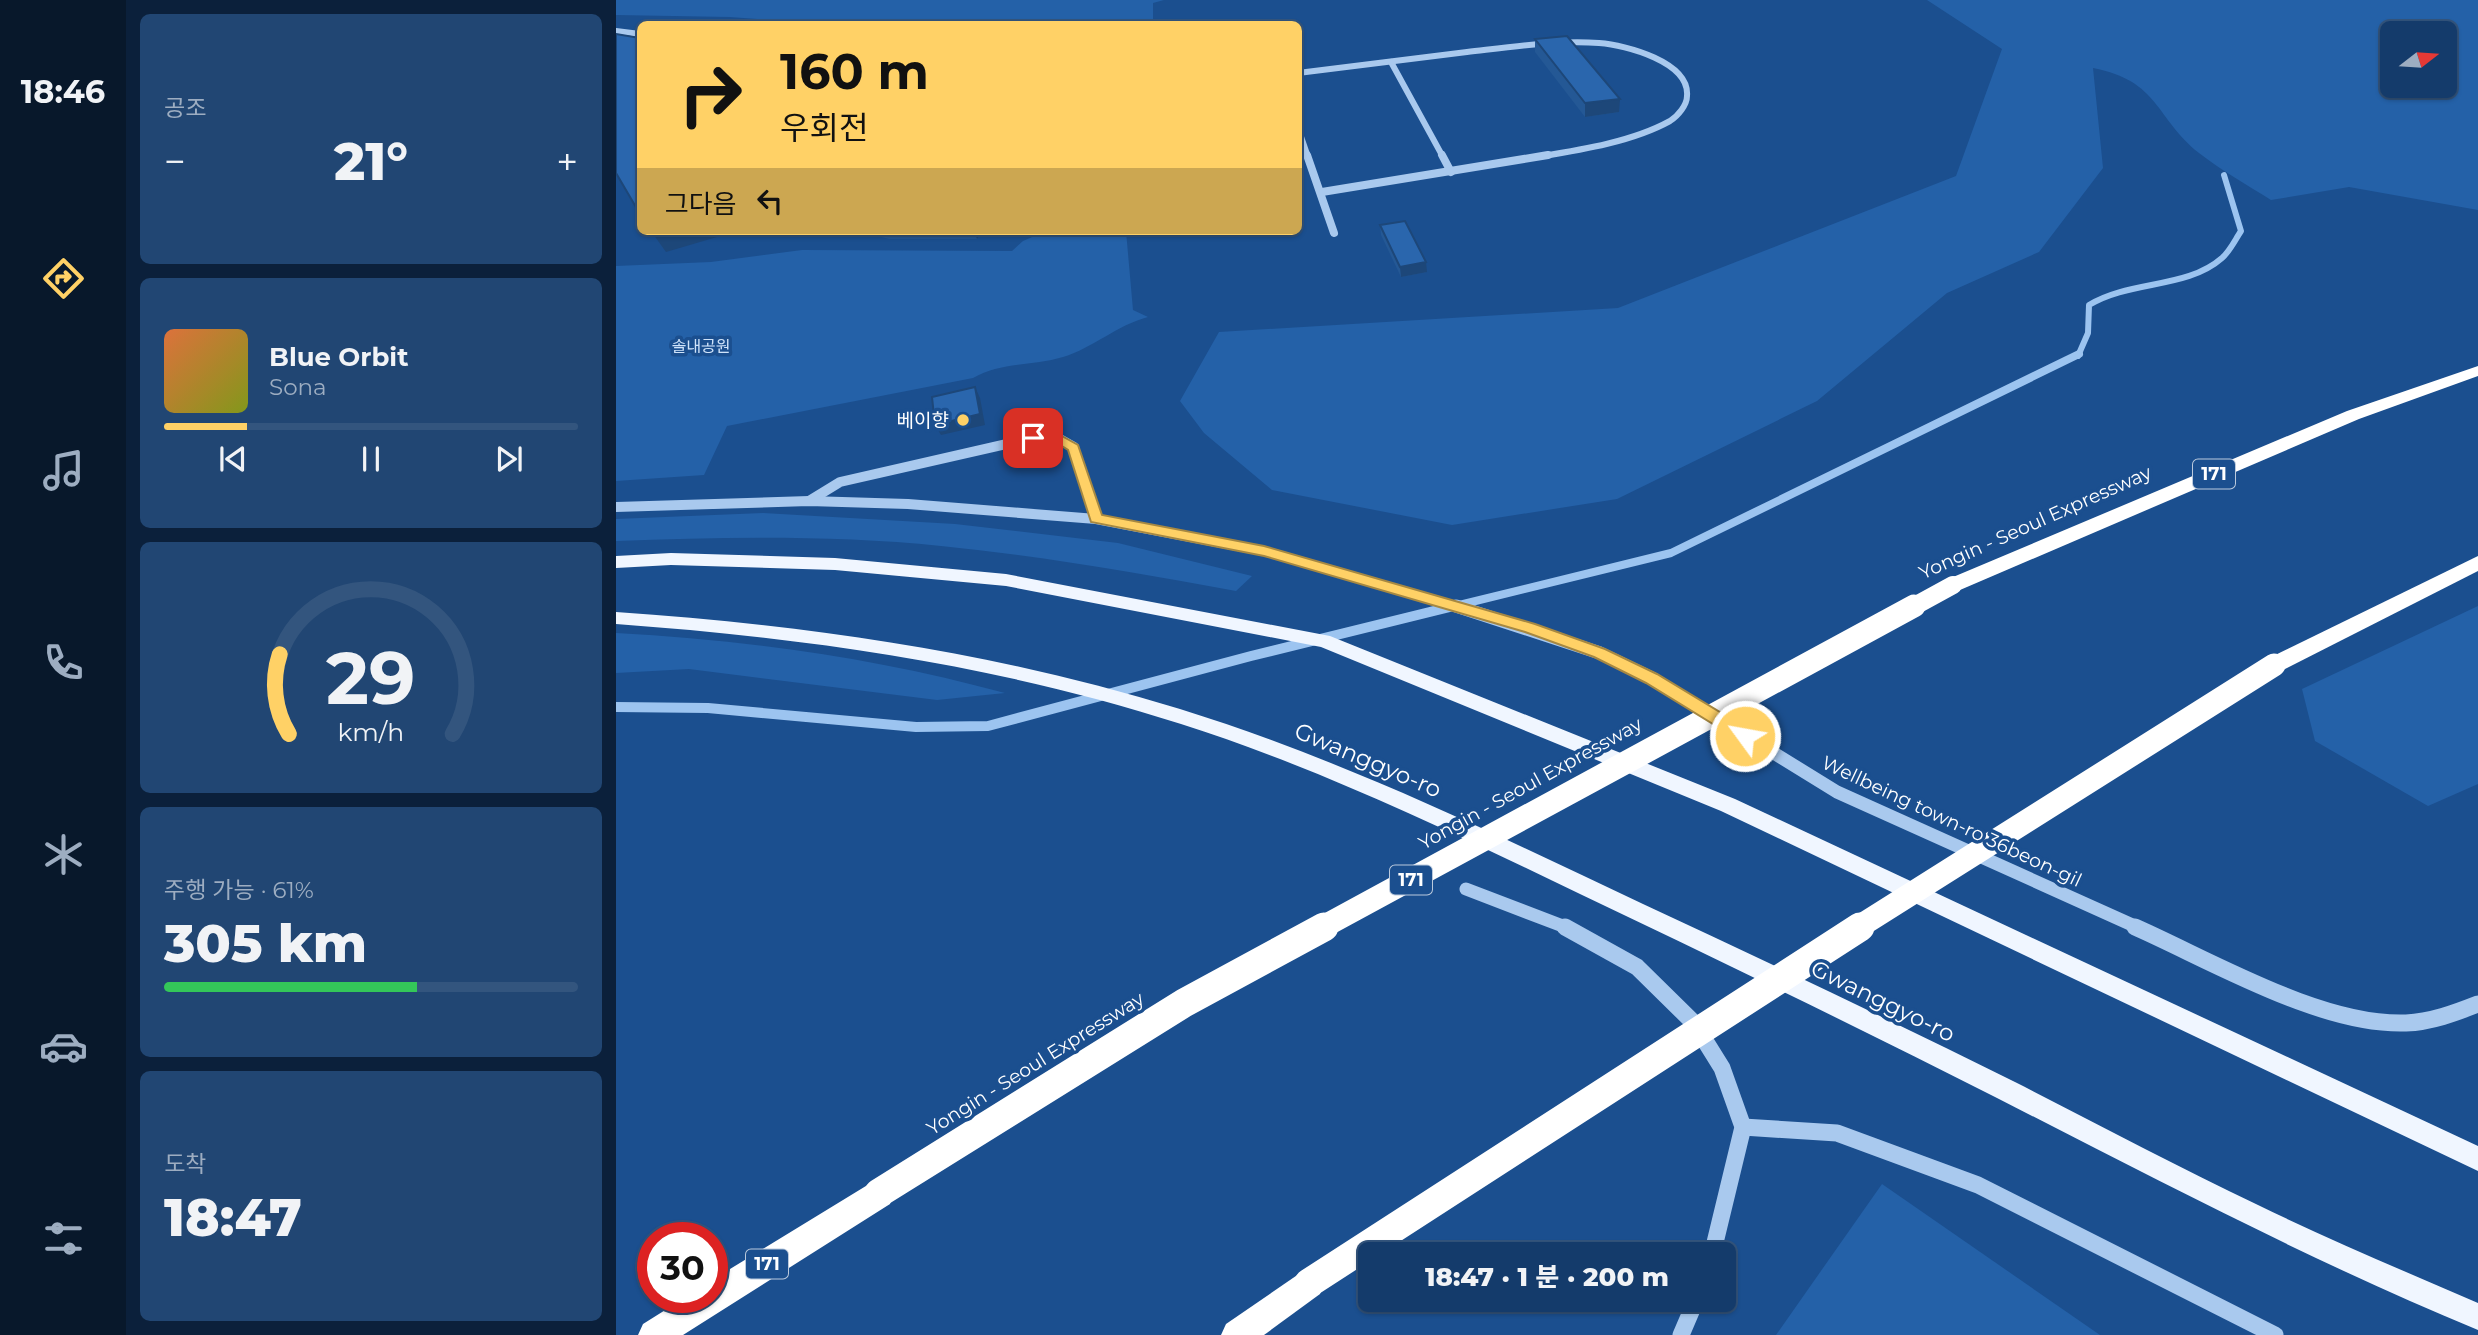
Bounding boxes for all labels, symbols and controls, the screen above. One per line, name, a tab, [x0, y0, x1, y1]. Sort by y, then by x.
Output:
north arrow	[2380, 21, 2457, 98]
map controls	[2380, 21, 2457, 98]
text: 160 m	[780, 42, 929, 101]
icon: right	[665, 49, 756, 140]
text: 18:46	[21, 72, 105, 111]
text: 공조	[164, 94, 206, 122]
text: 우회전	[780, 108, 868, 147]
text: 21°	[334, 130, 408, 193]
text: −	[164, 138, 186, 185]
text: +	[556, 138, 578, 185]
icon: left	[751, 182, 789, 220]
text: 그다음	[665, 188, 737, 220]
icon: directions	[39, 254, 88, 303]
park label: 솔내공원	[672, 337, 730, 356]
text: Blue Orbit	[269, 341, 408, 373]
text: Sona	[269, 373, 327, 401]
pin	[1003, 408, 1063, 468]
place label: 베이향	[897, 409, 949, 432]
marker: 베이향	[955, 412, 971, 428]
icon: arrive	[1014, 419, 1052, 457]
icon: previous	[214, 440, 252, 478]
icon: pause	[352, 440, 390, 478]
icon: next	[490, 440, 528, 478]
icon: music	[39, 446, 88, 495]
street label: Yongin - Seoul Expressway	[1915, 460, 2156, 584]
road number: 171	[2193, 460, 2235, 488]
text: 29	[326, 634, 416, 722]
icon: phone	[39, 638, 88, 687]
position arrow	[1708, 699, 1782, 773]
street label: Yongin - Seoul Expressway	[1414, 712, 1647, 855]
text: km/h	[338, 716, 404, 746]
street label: Gwanggyo-ro	[1290, 716, 1446, 804]
street label: Wellbeing town-ro 36beon-gil	[1818, 751, 2085, 892]
icon: climate	[39, 830, 88, 879]
road number: 171	[1390, 866, 1432, 894]
text: 주행 가능 · 61%	[164, 876, 314, 904]
text: 305 km	[164, 912, 367, 975]
street label: Gwanggyo-ro	[1806, 954, 1960, 1048]
street label: Yongin - Seoul Expressway	[922, 987, 1149, 1140]
icon: car	[39, 1022, 88, 1071]
text: 도착	[164, 1150, 206, 1178]
text: 18:47	[164, 1186, 302, 1249]
icon: filters	[39, 1214, 88, 1263]
speed limit sign: 30	[637, 1222, 728, 1313]
road number: 171	[746, 1250, 788, 1279]
text: 18:47 · 1 분 · 200 m	[1425, 1261, 1669, 1293]

